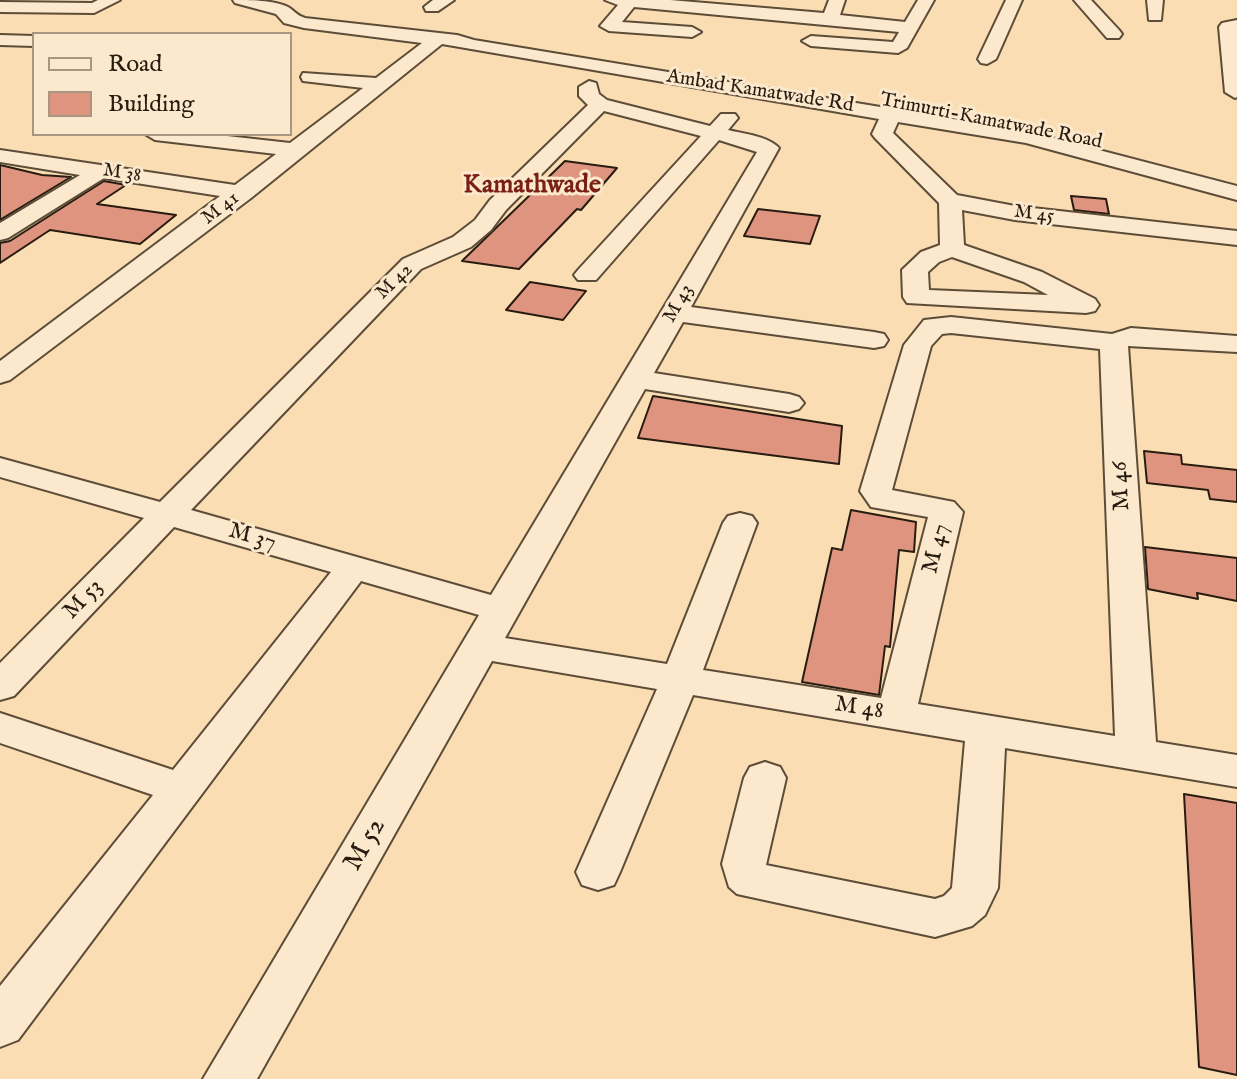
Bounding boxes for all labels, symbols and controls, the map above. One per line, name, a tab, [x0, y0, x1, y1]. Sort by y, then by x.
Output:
legend	[32, 32, 292, 136]
text: Road	[108, 49, 162, 80]
street label: Ambad Kamatwade Rd	[665, 65, 855, 119]
text: Building	[108, 89, 194, 120]
street label: Trimurti-Kamatwade Road	[878, 89, 1104, 155]
street label: M 38	[101, 159, 143, 189]
district label: Kamathwade	[463, 171, 601, 203]
street label: M 41	[198, 187, 244, 231]
street label: M 45	[1013, 201, 1055, 229]
street label: M 42	[371, 259, 419, 305]
street label: M 43	[658, 280, 700, 328]
street label: M 46	[1106, 460, 1138, 512]
street label: M 37	[225, 518, 279, 558]
street label: M 47	[917, 521, 957, 577]
street label: M 53	[58, 574, 110, 626]
street label: M 48	[833, 691, 885, 727]
street label: M 52	[338, 813, 394, 877]

